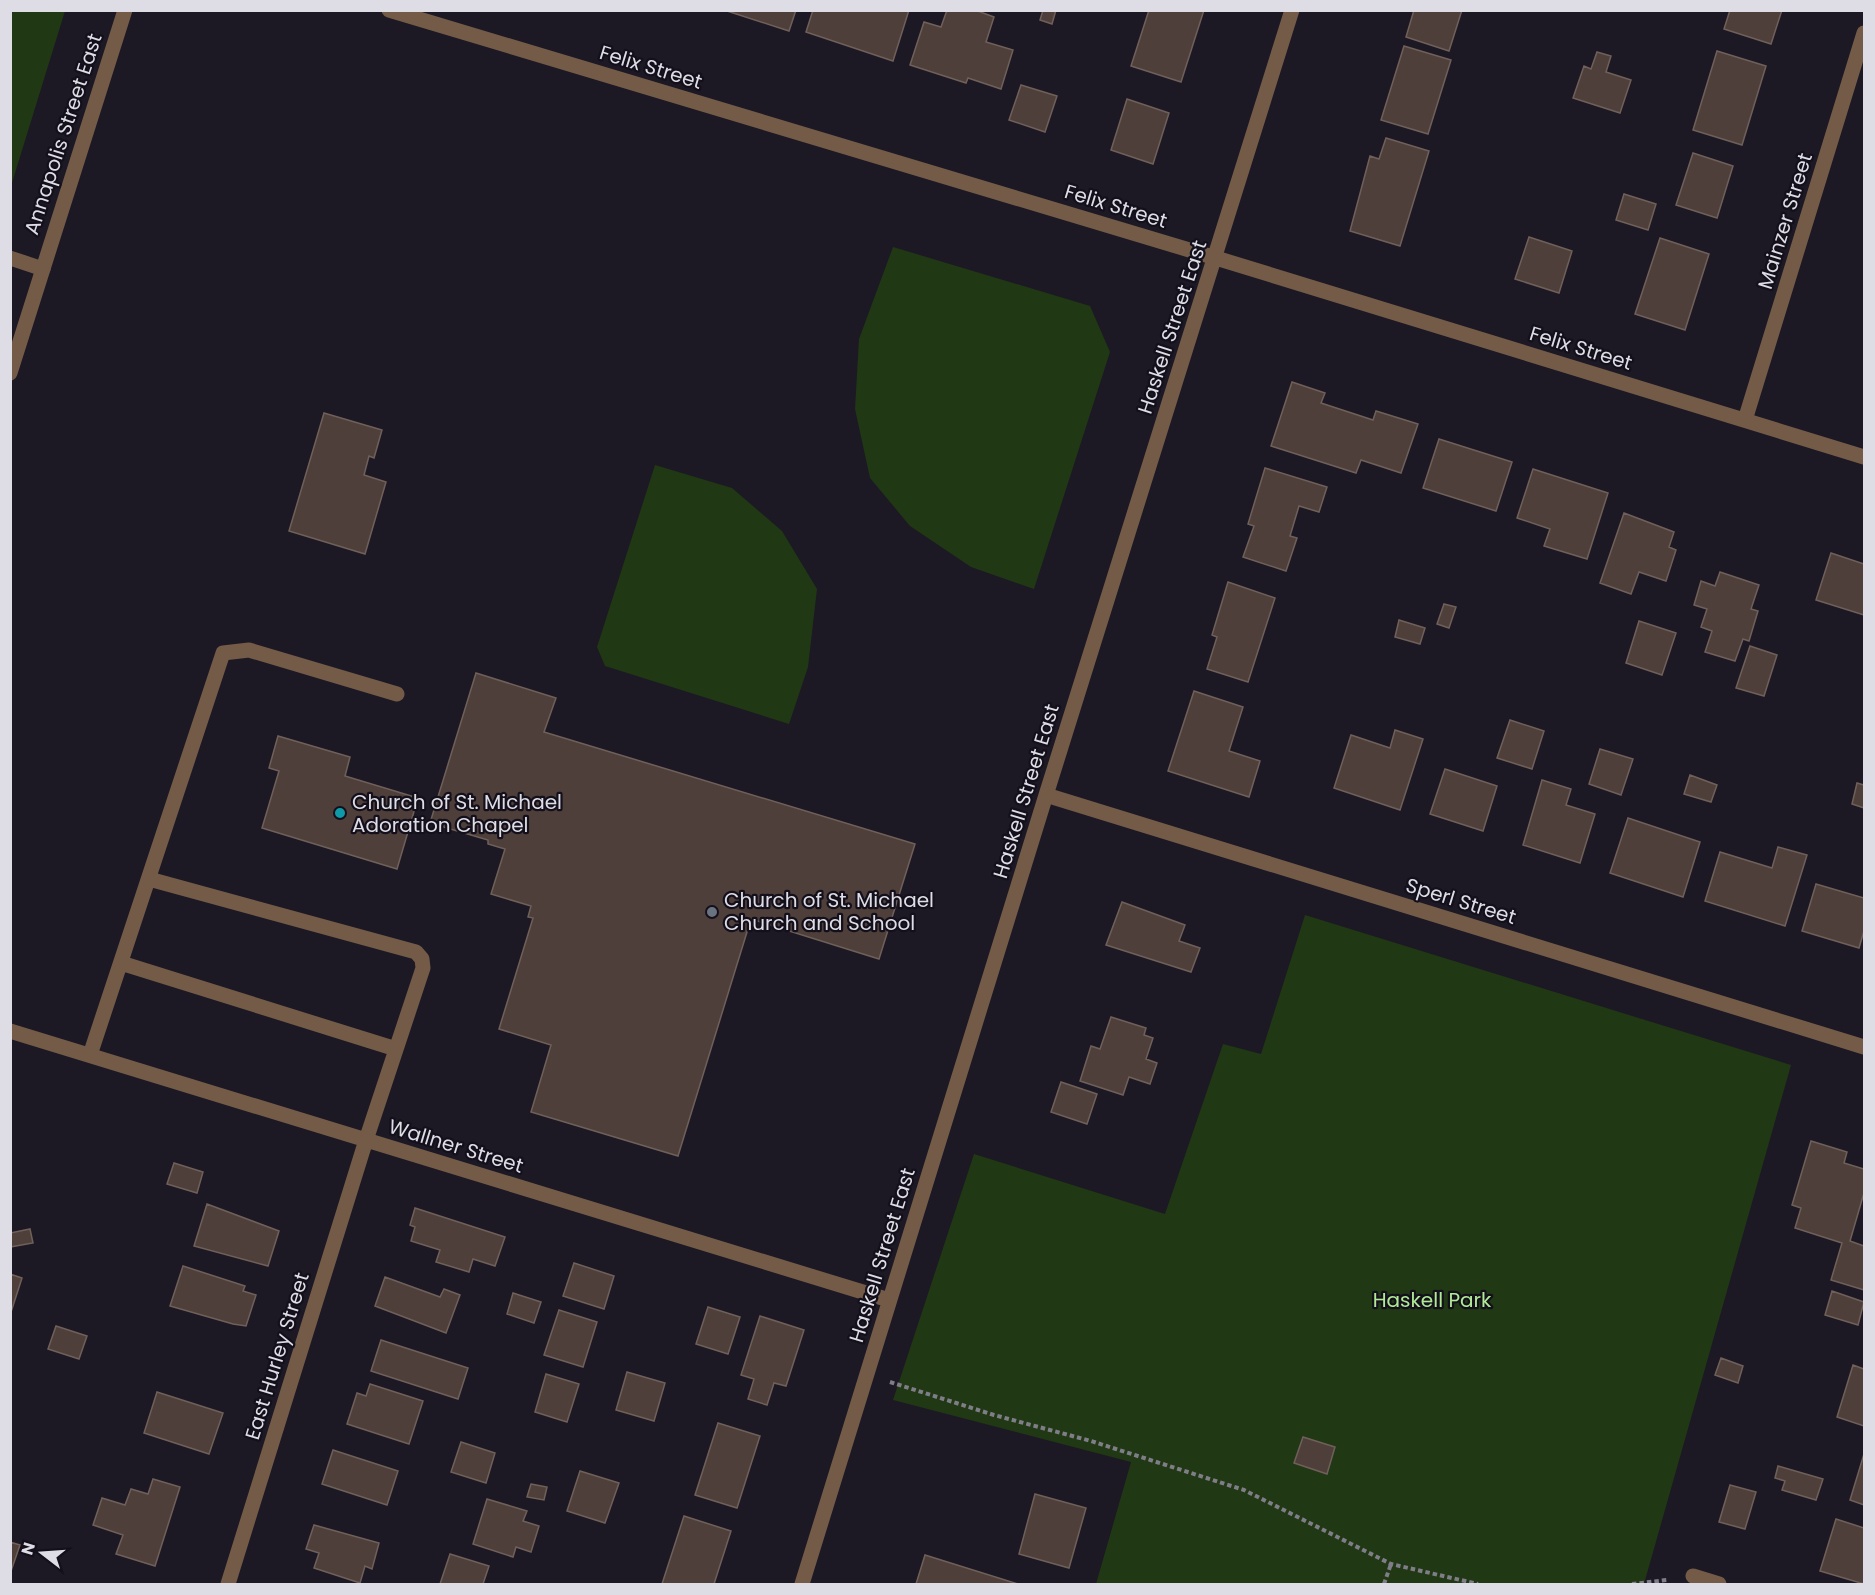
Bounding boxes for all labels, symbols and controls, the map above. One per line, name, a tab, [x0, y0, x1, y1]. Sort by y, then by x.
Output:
street label: Annapolis Street East	[17, 30, 109, 238]
street label: Felix Street	[596, 38, 706, 96]
street label: Mainzer Street	[1751, 149, 1819, 293]
street label: Felix Street	[1061, 177, 1171, 235]
street label: Haskell Street East	[1131, 237, 1213, 417]
street label: Felix Street	[1526, 319, 1636, 377]
street label: Haskell Street East	[986, 700, 1066, 882]
place label: Church of St. Michael Adoration Chapel	[352, 788, 562, 839]
marker: Church of St. Michael Adoration Chapel	[333, 806, 347, 820]
street label: Sperl Street	[1402, 871, 1520, 931]
place label: Church of St. Michael Church and School	[724, 886, 934, 937]
marker: Church of St. Michael Church and School	[705, 905, 719, 919]
street label: Wallner Street	[385, 1112, 527, 1180]
street label: Haskell Street East	[842, 1164, 922, 1346]
street label: East Hurley Street	[238, 1269, 316, 1443]
park label: Haskell Park	[1373, 1286, 1492, 1314]
north arrow	[12, 1523, 72, 1583]
text: N	[15, 1540, 41, 1558]

